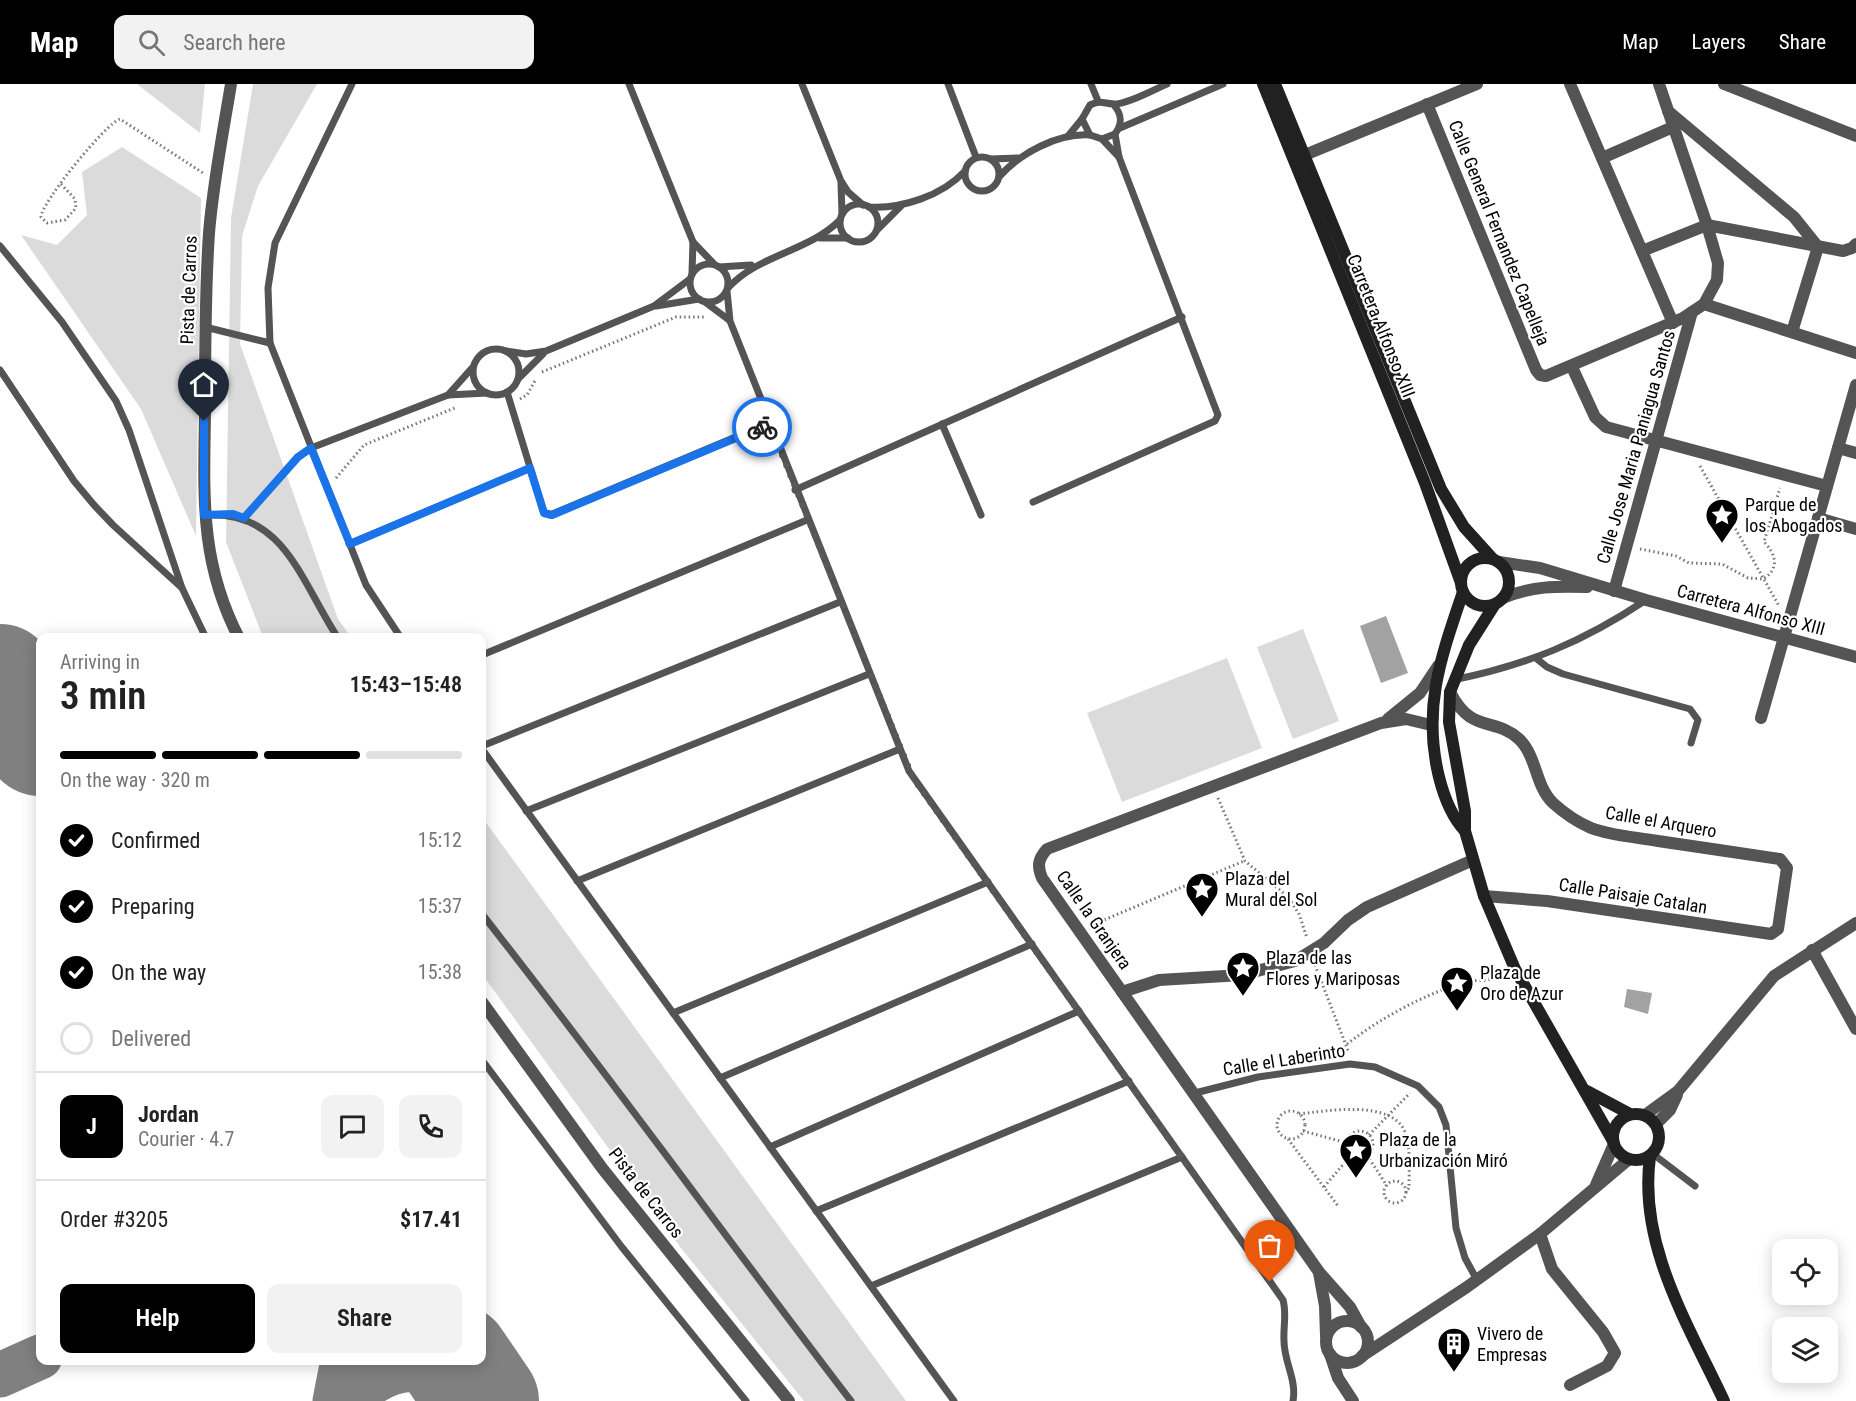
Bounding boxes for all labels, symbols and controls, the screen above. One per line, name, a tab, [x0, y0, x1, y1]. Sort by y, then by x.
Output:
search box	[114, 15, 534, 69]
text: Map	[30, 26, 78, 59]
icon: search	[135, 26, 168, 59]
text: Search here	[183, 30, 286, 55]
text: Map	[1622, 30, 1659, 54]
text: Layers	[1692, 30, 1746, 54]
text: Share	[1779, 30, 1826, 54]
street label: Calle General Fernandez Capelleja	[1445, 117, 1554, 349]
street label: Pista de Carros	[176, 235, 201, 345]
street label: Carretera Alfonso XIII	[1343, 251, 1420, 400]
street label: Calle Jose Maria Paniagua Santos	[1592, 328, 1679, 566]
pin	[178, 359, 229, 421]
icon: home	[187, 368, 220, 401]
courier	[732, 397, 792, 457]
icon: bike	[746, 411, 779, 444]
place label: Parque de los Abogados	[1745, 494, 1842, 536]
place icon: Parque de los Abogados	[1704, 497, 1740, 544]
street label: Carretera Alfonso XIII	[1675, 580, 1827, 639]
text: Arriving in	[60, 650, 140, 674]
text: 15:43–15:48	[350, 672, 462, 697]
text: 3 min	[60, 673, 146, 719]
text: On the way · 320 m	[60, 768, 210, 792]
street label: Calle el Arquero	[1604, 801, 1718, 842]
icon: check	[60, 824, 93, 857]
text: Confirmed	[111, 828, 200, 853]
text: 15:12	[418, 828, 462, 852]
street label: Calle la Granjera	[1053, 866, 1136, 973]
place label: Plaza del Mural del Sol	[1225, 868, 1317, 910]
place icon: Plaza del Mural del Sol	[1184, 871, 1220, 918]
street label: Calle Paisaje Catalan	[1557, 873, 1709, 918]
icon: check	[60, 890, 93, 923]
text: Preparing	[111, 894, 195, 919]
text: 15:37	[418, 894, 462, 918]
place label: Plaza de las Flores y Mariposas	[1266, 947, 1400, 989]
place icon: Plaza de las Flores y Mariposas	[1225, 950, 1261, 997]
icon: check	[60, 956, 93, 989]
text: On the way	[111, 960, 206, 985]
text: 15:38	[418, 960, 462, 984]
place label: Plaza de Oro de Azur	[1480, 962, 1564, 1004]
place icon: Plaza de Oro de Azur	[1439, 965, 1475, 1012]
text: Delivered	[111, 1026, 191, 1051]
street label: Calle el Laberinto	[1221, 1039, 1346, 1080]
button: chat	[321, 1095, 384, 1158]
button: phone	[399, 1095, 462, 1158]
text: Jordan	[138, 1102, 199, 1127]
text: J	[86, 1114, 97, 1139]
text: Courier · 4.7	[138, 1127, 234, 1151]
place label: Plaza de la Urbanización Miró	[1379, 1129, 1508, 1171]
place icon: Plaza de la Urbanización Miró	[1338, 1132, 1374, 1179]
street label: Pista de Carros	[605, 1143, 688, 1242]
text: Order #3205	[60, 1207, 168, 1232]
text: $17.41	[400, 1207, 462, 1232]
pin	[1244, 1220, 1295, 1282]
icon: bag	[1253, 1229, 1286, 1262]
map controls	[1772, 1239, 1838, 1383]
button: locate	[1772, 1239, 1838, 1305]
button: Help	[60, 1284, 255, 1353]
button: Share	[267, 1284, 462, 1353]
button: layers	[1772, 1317, 1838, 1383]
place label: Vivero de Empresas	[1477, 1323, 1547, 1365]
building icon: Vivero de Empresas	[1436, 1326, 1472, 1373]

